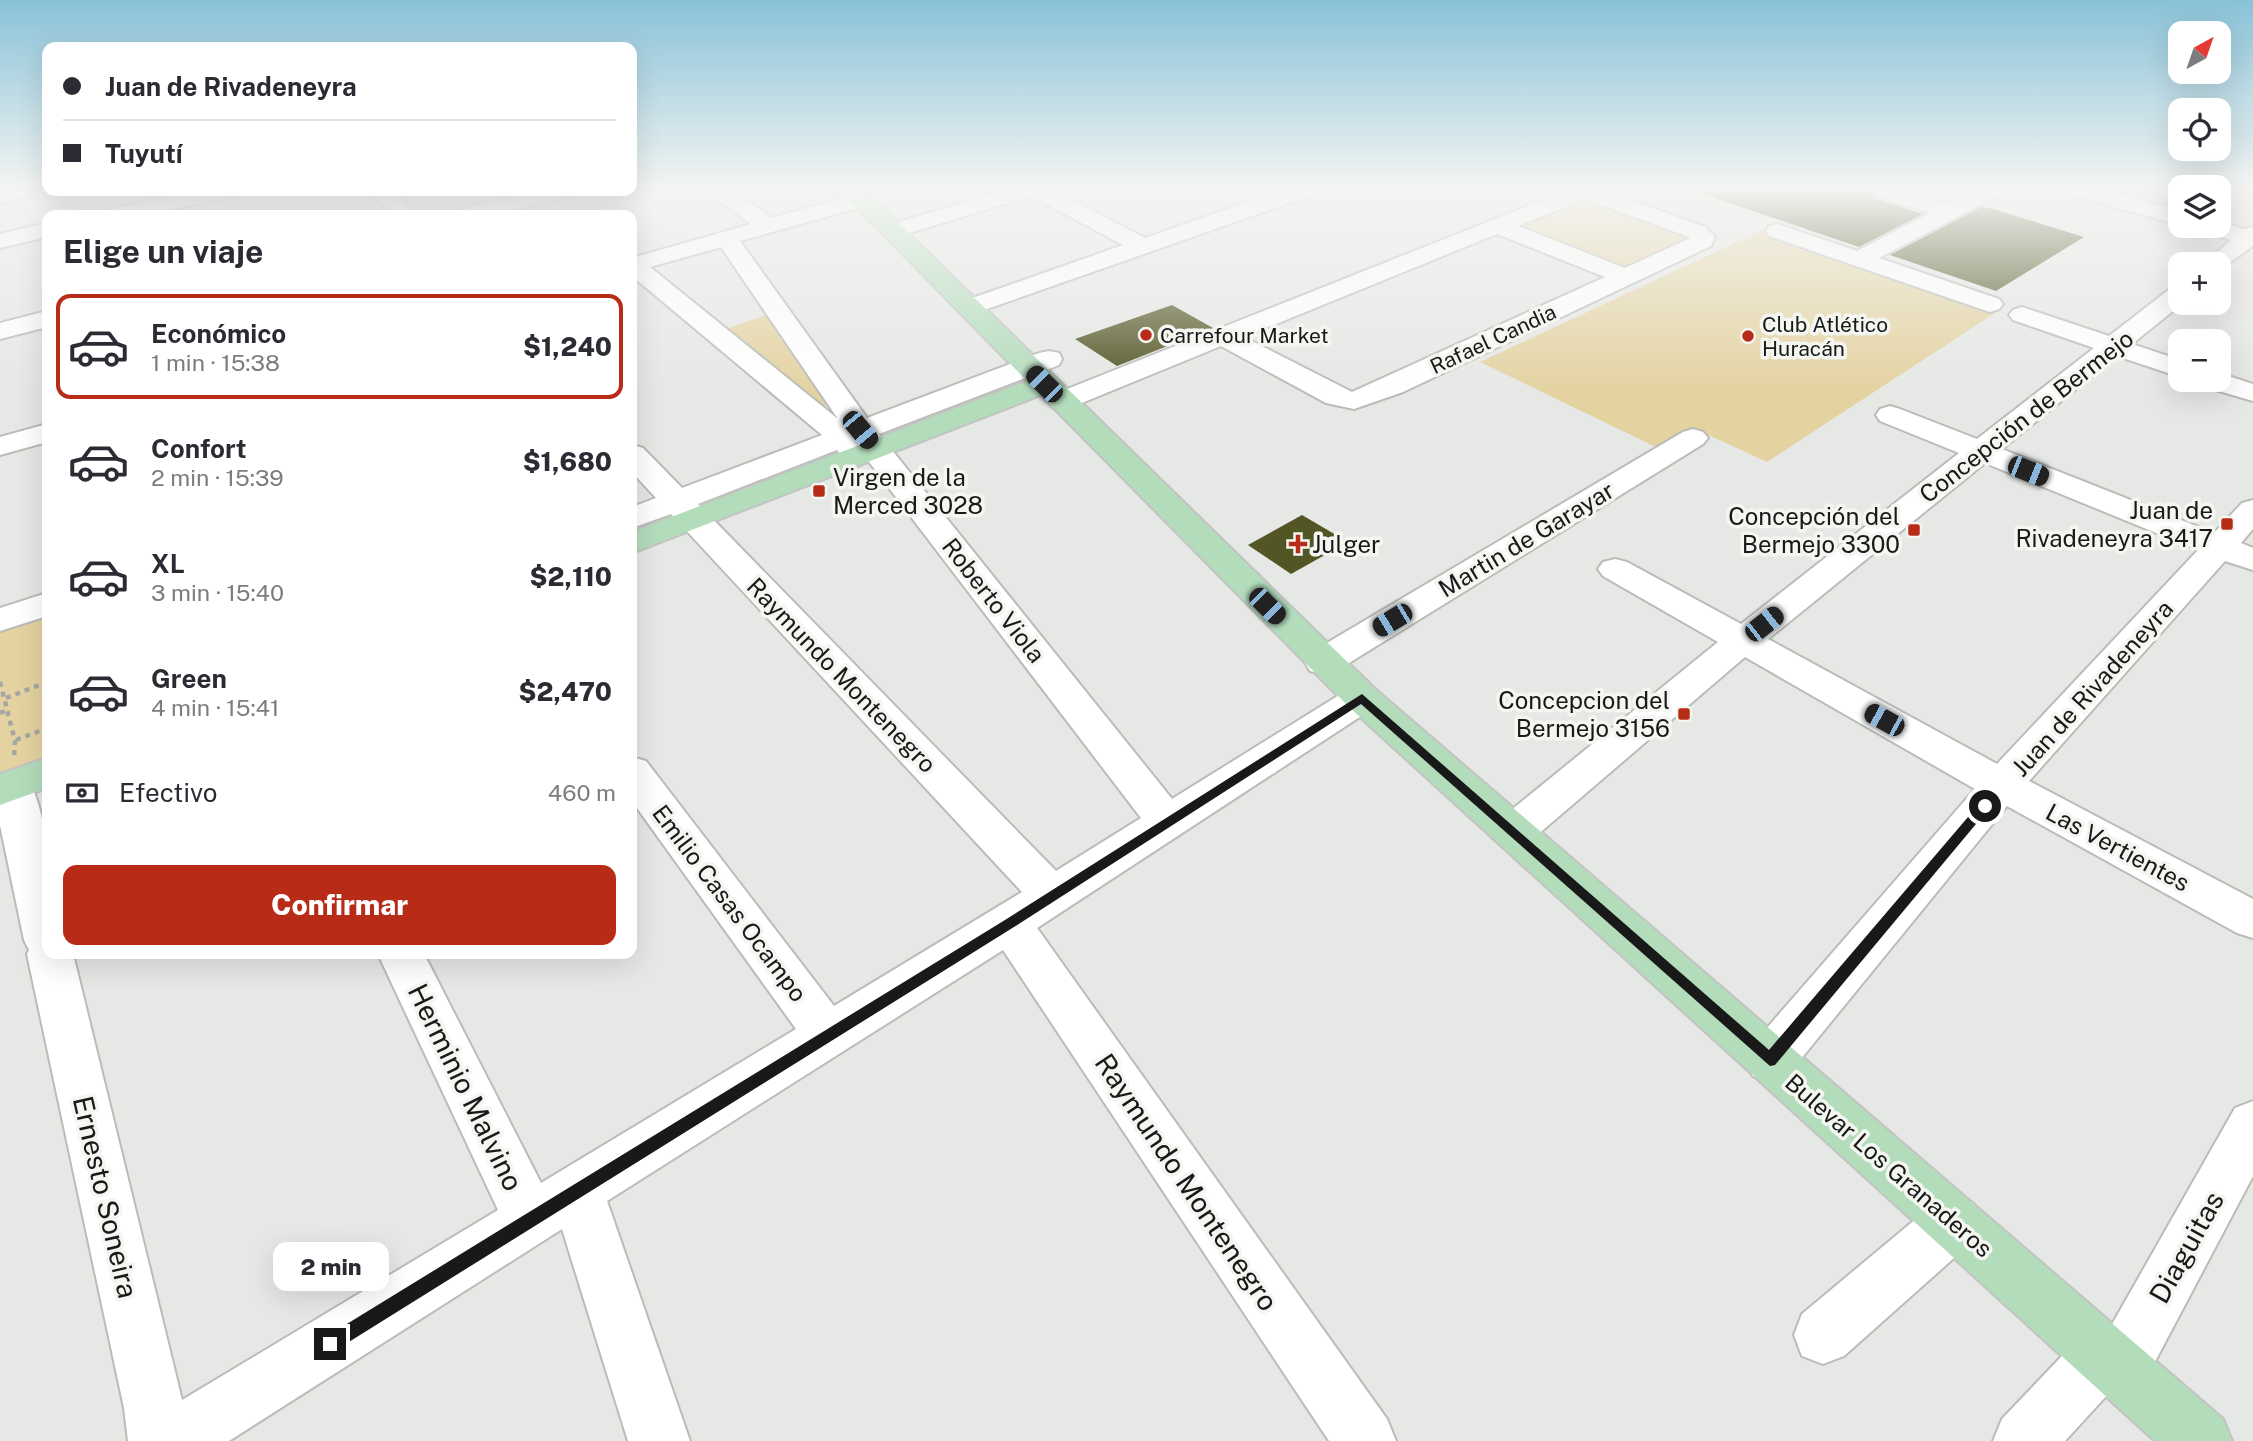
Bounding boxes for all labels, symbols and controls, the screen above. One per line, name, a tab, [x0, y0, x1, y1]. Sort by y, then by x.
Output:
north arrow	[2168, 21, 2231, 84]
map controls	[2168, 21, 2231, 392]
text: Juan de Rivadeneyra	[105, 71, 357, 102]
button: locate	[2168, 98, 2231, 161]
text: Tuyutí	[105, 138, 183, 169]
button: layers	[2168, 175, 2231, 238]
text: Elige un viaje	[63, 233, 263, 270]
button: +	[2168, 252, 2231, 315]
street label: Rafael Candia	[1426, 299, 1560, 379]
place label: Club Atlético Huracán	[1762, 312, 1888, 361]
icon: car	[67, 315, 130, 378]
text: Económico	[151, 318, 286, 349]
place label: Carrefour Market	[1160, 323, 1329, 348]
street label: Concepción de Bermejo	[1914, 324, 2138, 508]
marker: Carrefour Market	[1138, 327, 1154, 343]
marker: Club Atlético Huracán	[1740, 328, 1756, 344]
button: −	[2168, 329, 2231, 392]
text: $1,240	[523, 331, 612, 362]
text: 1 min · 15:38	[151, 349, 280, 376]
car	[1022, 362, 1067, 406]
car	[839, 407, 882, 453]
icon: car	[67, 430, 130, 493]
text: Confort	[151, 433, 247, 464]
text: $1,680	[523, 446, 612, 477]
car	[2005, 453, 2052, 489]
place label: Virgen de la Merced 3028	[833, 463, 983, 519]
text: 2 min · 15:39	[151, 464, 284, 491]
street label: Martin de Garayar	[1433, 476, 1619, 602]
marker: Virgen de la Merced 3028	[811, 483, 827, 499]
place label: Juan de Rivadeneyra 3417	[2015, 496, 2213, 552]
place label: Concepción del Bermejo 3300	[1728, 502, 1900, 558]
marker: Juan de Rivadeneyra 3417	[2219, 516, 2235, 532]
marker: Concepción del Bermejo 3300	[1906, 522, 1922, 538]
place label: Julger	[1312, 530, 1381, 558]
street label: Roberto Viola	[937, 532, 1051, 668]
marker: Julger	[1290, 536, 1306, 552]
icon: car	[67, 545, 130, 608]
text: XL	[151, 548, 185, 579]
text: $2,110	[530, 561, 612, 592]
street label: Raymundo Montenegro	[742, 572, 942, 778]
text: 3 min · 15:40	[151, 579, 284, 606]
car	[1245, 584, 1290, 628]
street label: Juan de Rivadeneyra	[2006, 594, 2178, 782]
car	[1369, 600, 1416, 640]
car	[1741, 603, 1788, 645]
icon: car	[67, 660, 130, 723]
text: Green	[151, 663, 227, 694]
text: $2,470	[518, 676, 612, 707]
place label: Concepcion del Bermejo 3156	[1498, 686, 1670, 742]
text: 4 min · 15:41	[151, 694, 279, 721]
car	[1861, 701, 1908, 739]
marker: Concepcion del Bermejo 3156	[1676, 706, 1692, 722]
icon: cash	[63, 774, 101, 812]
text: Efectivo	[119, 777, 217, 808]
text: 460 m	[548, 779, 616, 806]
route start	[1969, 790, 2001, 822]
street label: Las Vertientes	[2041, 797, 2195, 897]
street label: Emilio Casas Ocampo	[647, 799, 813, 1007]
button: Confirmar	[63, 865, 616, 945]
street label: Herminio Malvino	[402, 978, 530, 1196]
street label: Raymundo Montenegro	[1089, 1047, 1285, 1317]
street label: Bulevar Los Granaderos	[1780, 1068, 1998, 1262]
street label: Ernesto Soneira	[67, 1093, 145, 1301]
street label: Diaguitas	[2142, 1185, 2230, 1309]
callout: 2 min	[272, 1242, 388, 1292]
text: 2 min	[300, 1253, 362, 1280]
route end	[314, 1328, 346, 1360]

